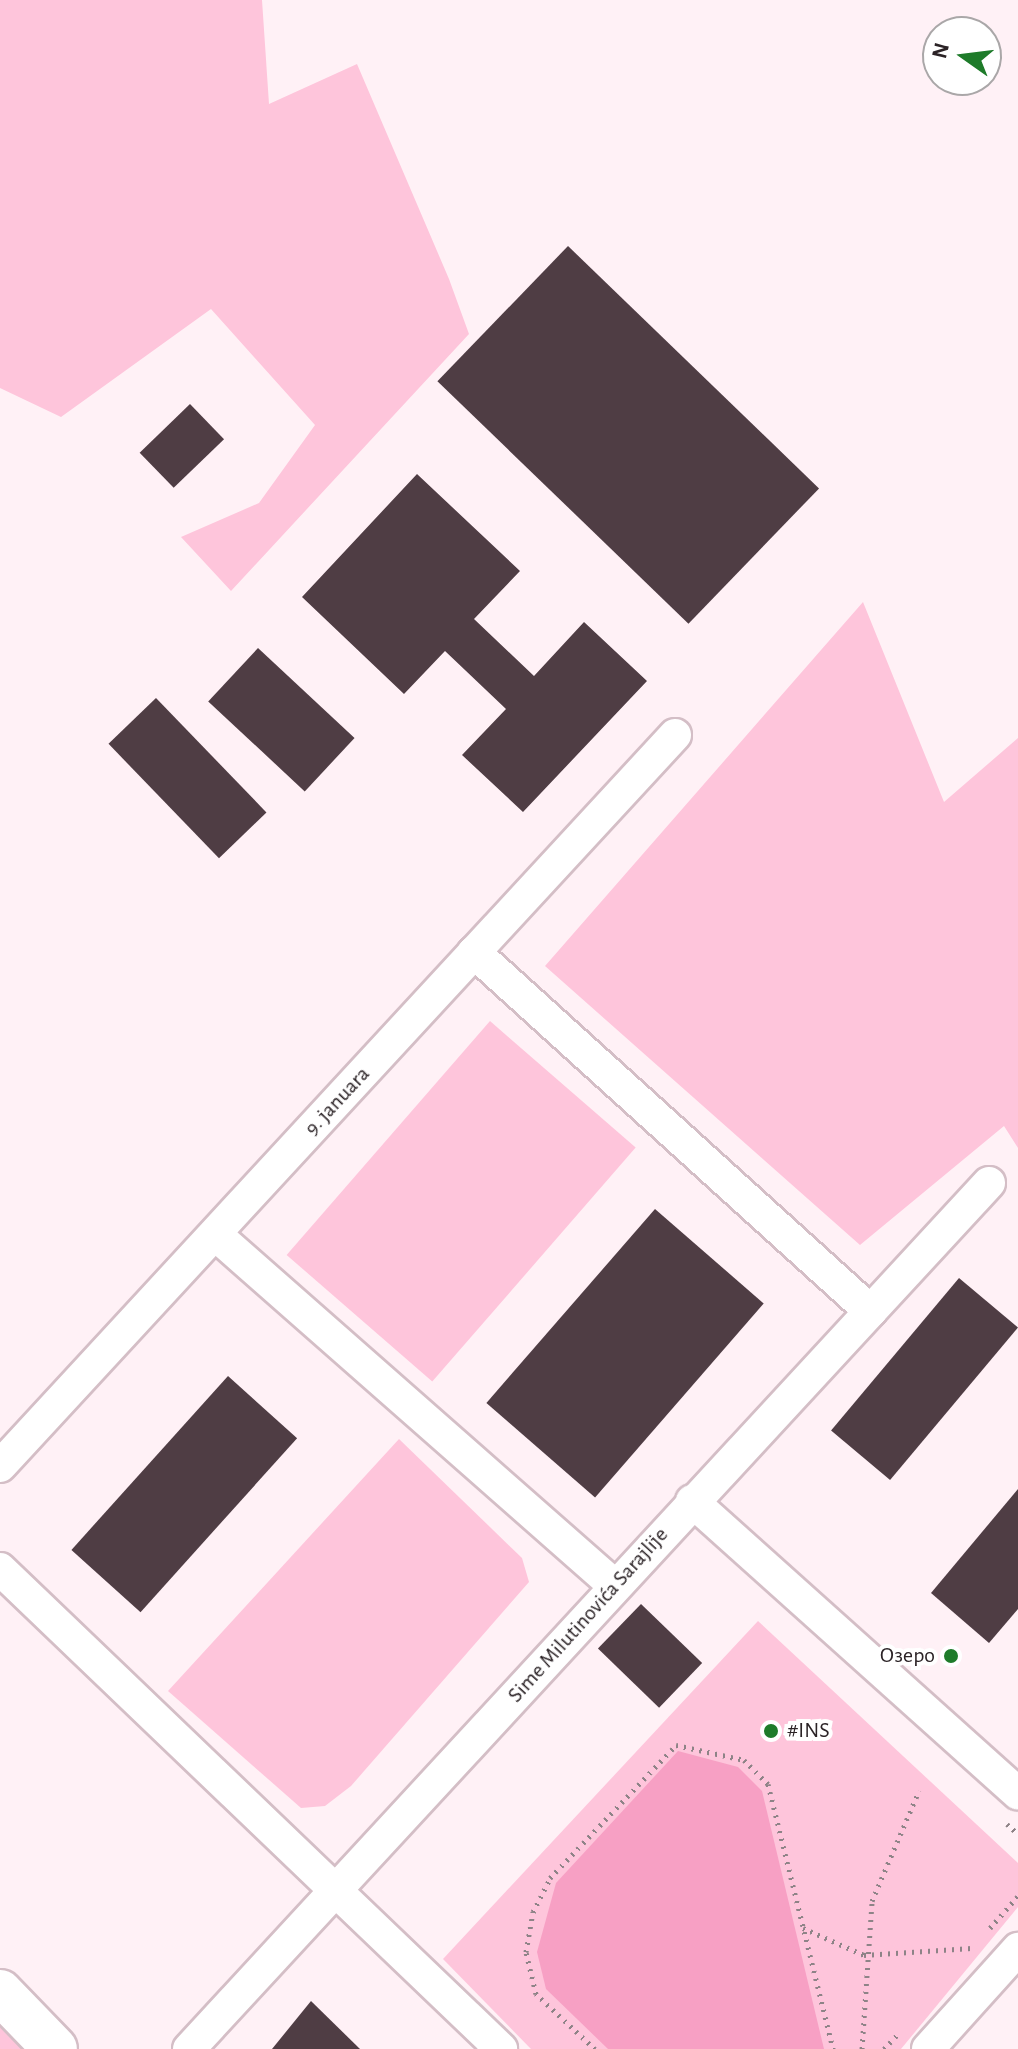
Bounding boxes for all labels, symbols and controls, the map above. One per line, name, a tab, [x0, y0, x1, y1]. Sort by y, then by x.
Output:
north arrow	[922, 16, 1002, 96]
text: N	[928, 41, 953, 61]
street label: 9. januara	[299, 1061, 375, 1141]
street label: Sime Milutinovića Sarajlije	[502, 1522, 674, 1708]
place label: Озеро	[879, 1643, 935, 1669]
marker: Озеро	[942, 1647, 960, 1665]
place label: #INS	[787, 1718, 830, 1744]
marker: #INS	[762, 1722, 780, 1740]

